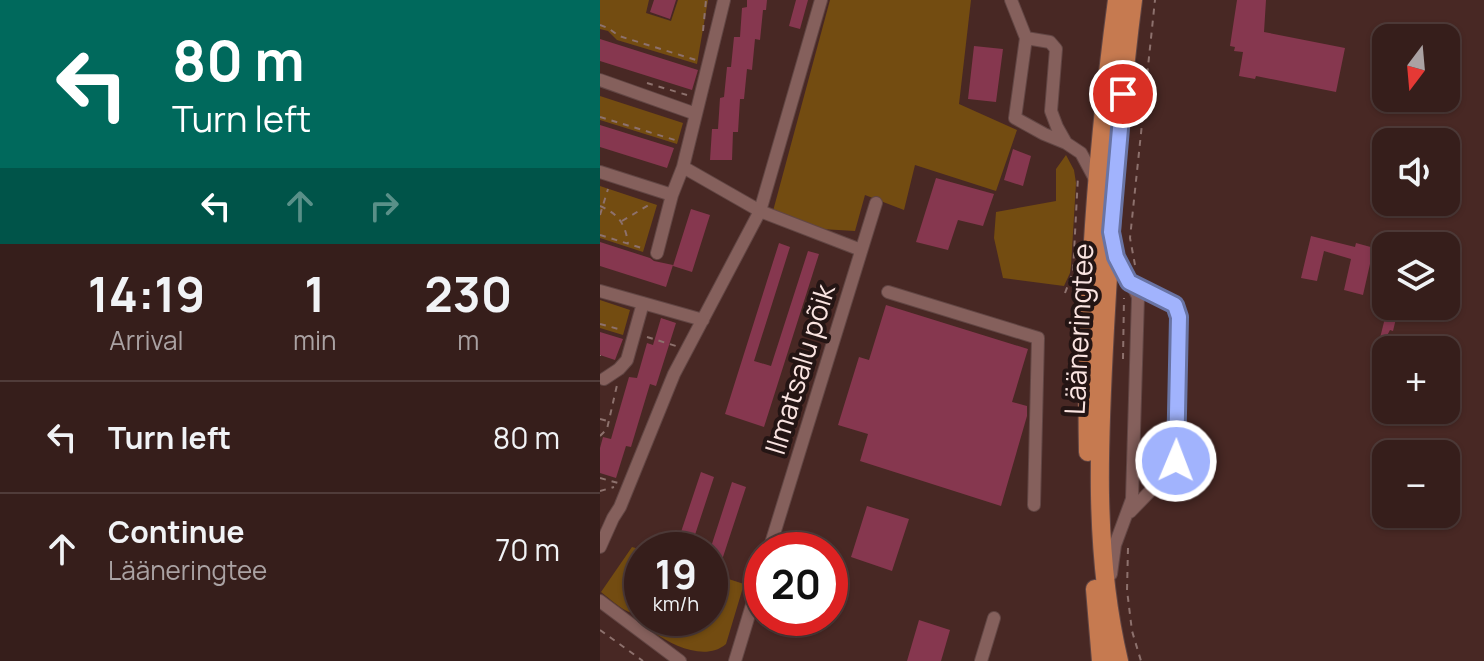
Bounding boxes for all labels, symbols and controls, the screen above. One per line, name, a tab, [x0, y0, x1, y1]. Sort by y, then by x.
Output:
text: 80 m	[172, 21, 305, 98]
north arrow	[1372, 24, 1460, 112]
map controls	[1372, 24, 1460, 528]
icon: left	[40, 32, 144, 136]
pin	[1089, 60, 1157, 128]
icon: arrive	[1101, 72, 1145, 116]
text: Turn left	[172, 94, 311, 143]
button: sound	[1372, 128, 1460, 216]
icon: left	[194, 184, 238, 228]
icon: ahead	[278, 184, 322, 228]
icon: right	[362, 184, 406, 228]
button: layers	[1372, 232, 1460, 320]
street label: Lääneringtee	[1055, 242, 1101, 416]
text: 14:19	[88, 261, 205, 326]
text: 1	[304, 261, 325, 326]
text: 230	[424, 261, 512, 326]
street label: Ilmatsalu põik	[755, 278, 843, 459]
text: Arrival	[109, 322, 184, 358]
text: min	[293, 322, 336, 358]
text: m	[457, 322, 479, 358]
button: +	[1372, 336, 1460, 424]
icon: left	[40, 415, 84, 459]
text: Turn left	[108, 417, 231, 458]
text: 80 m	[493, 417, 560, 458]
position arrow	[1134, 419, 1218, 503]
button: −	[1372, 440, 1460, 528]
text: Continue	[108, 511, 244, 552]
icon: ahead	[40, 527, 84, 571]
text: 70 m	[495, 529, 560, 570]
speed limit sign: 20	[744, 532, 848, 636]
text: 19	[655, 546, 697, 601]
text: Lääneringtee	[108, 552, 267, 588]
text: km/h	[653, 590, 699, 617]

